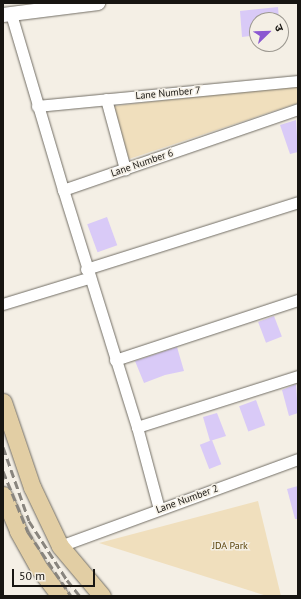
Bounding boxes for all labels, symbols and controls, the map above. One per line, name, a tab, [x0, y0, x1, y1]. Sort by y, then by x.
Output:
north arrow	[249, 12, 289, 52]
text: उ	[271, 22, 287, 33]
street label: Lane Number 7	[135, 84, 201, 102]
street label: Lane Number 6	[109, 147, 175, 179]
street label: Lane Number 2	[154, 482, 220, 516]
park label: JDA Park	[212, 540, 248, 552]
scale bar	[14, 561, 97, 587]
text: 50 m	[19, 568, 45, 583]

